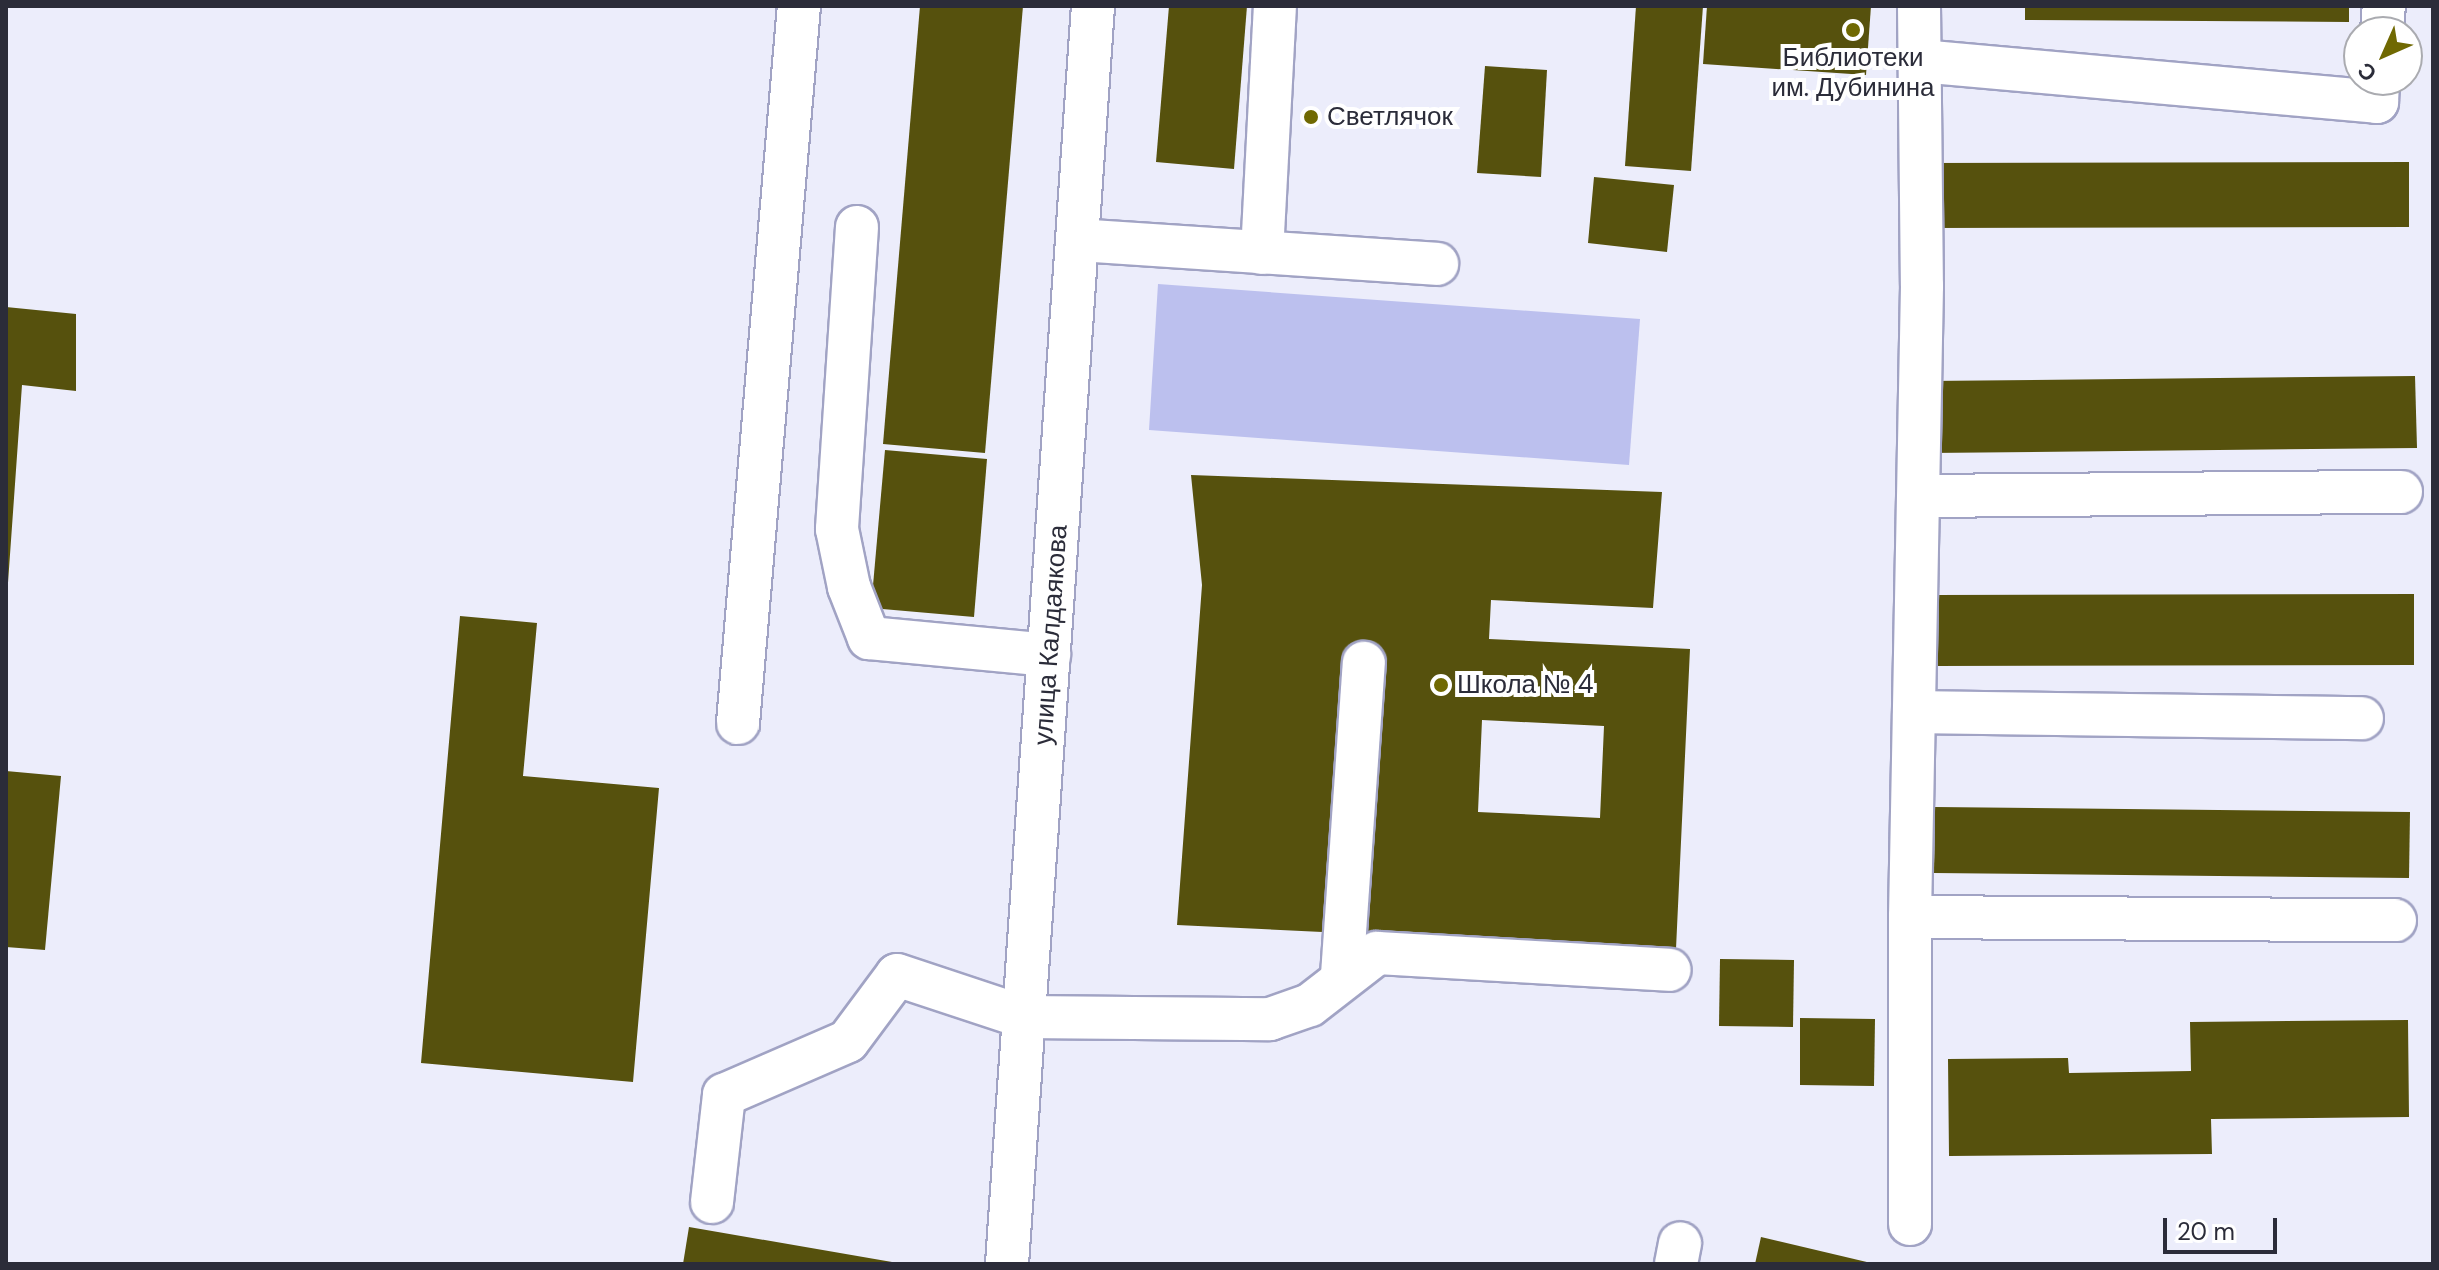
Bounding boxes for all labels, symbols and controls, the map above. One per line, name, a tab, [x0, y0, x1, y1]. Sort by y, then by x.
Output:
north arrow	[2343, 16, 2423, 96]
marker: Библиотеки им. Дубинина	[1844, 21, 1862, 39]
place label: Библиотеки им. Дубинина	[1771, 42, 1935, 104]
text: С	[2351, 56, 2383, 88]
place label: Светлячок	[1327, 101, 1453, 133]
marker: Светлячок	[1302, 108, 1320, 126]
street label: улица Калдаякова	[1028, 524, 1074, 746]
place label: Школа № 4	[1457, 669, 1594, 701]
marker: Школа № 4	[1432, 676, 1450, 694]
scale bar	[2167, 1202, 2281, 1252]
text: 20 m	[2177, 1216, 2235, 1247]

